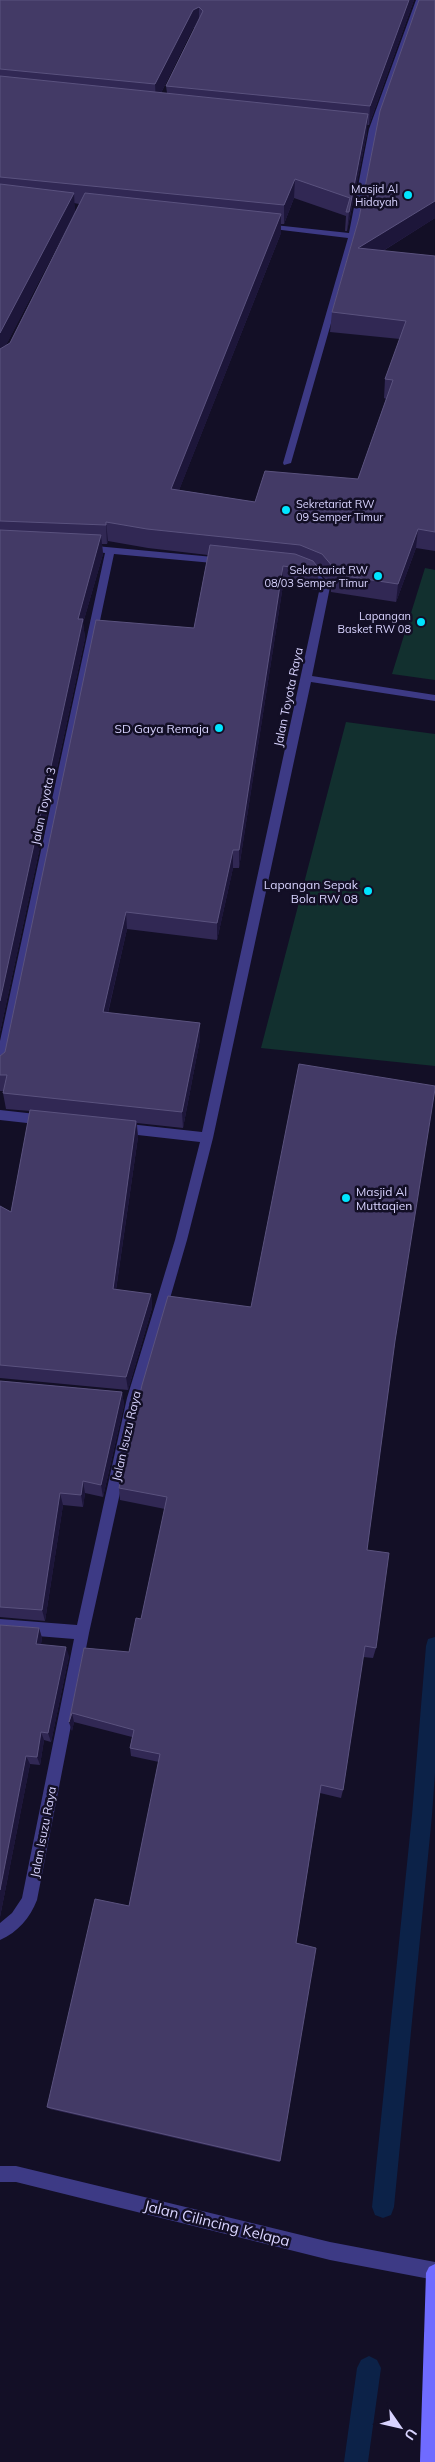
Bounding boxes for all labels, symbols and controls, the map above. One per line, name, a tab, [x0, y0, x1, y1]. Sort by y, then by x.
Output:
place label: Masjid Al Hidayah	[351, 182, 398, 209]
marker: Masjid Al Hidayah	[402, 189, 414, 201]
place label: Sekretariat RW 09 Semper Timur	[296, 497, 383, 524]
marker: Sekretariat RW 09 Semper Timur	[280, 504, 292, 516]
place label: Sekretariat RW 08/03 Semper Timur	[264, 563, 368, 590]
marker: Sekretariat RW 08/03 Semper Timur	[372, 570, 384, 582]
place label: Lapangan Basket RW 08	[337, 609, 411, 636]
marker: Lapangan Basket RW 08	[415, 616, 427, 628]
street label: Jalan Toyota Raya	[270, 646, 306, 748]
place label: SD Gaya Remaja	[114, 721, 209, 736]
marker: SD Gaya Remaja	[213, 722, 225, 734]
street label: Jalan Toyota 3	[27, 766, 59, 846]
place label: Lapangan Sepak Bola RW 08	[264, 877, 359, 906]
marker: Lapangan Sepak Bola RW 08	[362, 885, 374, 897]
place label: Masjid Al Muttaqien	[356, 1184, 412, 1213]
marker: Masjid Al Muttaqien	[340, 1192, 352, 1204]
street label: Jalan Isuzu Raya	[108, 1389, 144, 1483]
street label: Jalan Isuzu Raya	[27, 1785, 59, 1879]
street label: Jalan Cilincing Kelapa	[142, 2196, 292, 2250]
north arrow	[375, 2402, 425, 2452]
text: U	[400, 2425, 421, 2444]

